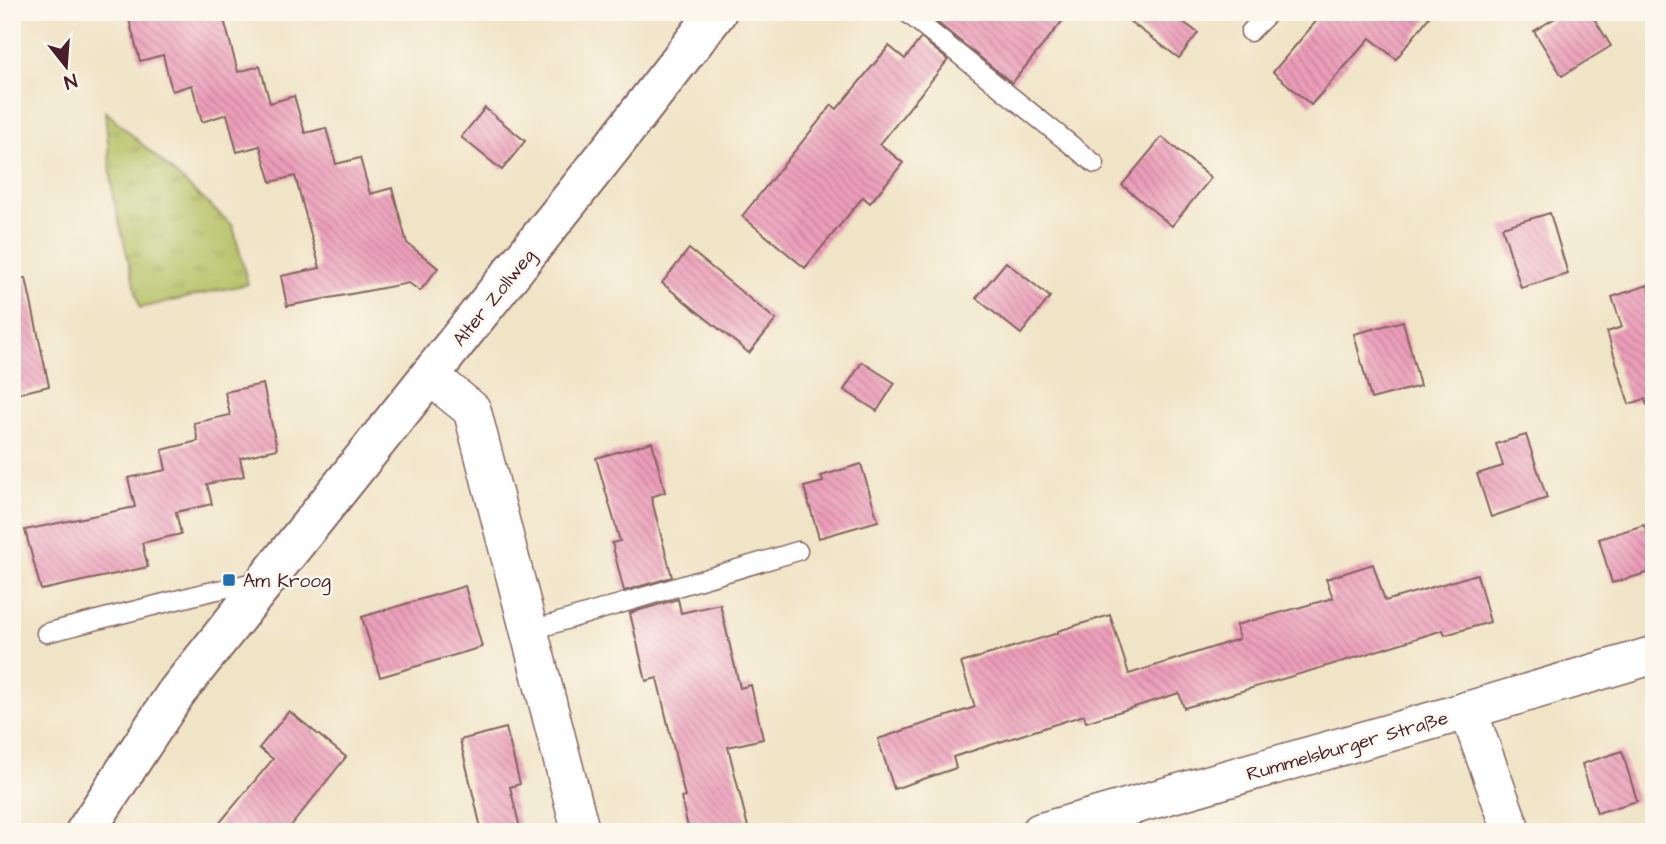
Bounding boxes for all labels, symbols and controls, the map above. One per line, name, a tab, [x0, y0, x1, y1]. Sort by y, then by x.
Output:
north arrow	[32, 32, 102, 102]
text: N	[61, 66, 80, 95]
street label: Alter Zollweg	[446, 243, 543, 353]
place label: Am Kroog	[243, 568, 331, 596]
marker: Am Kroog	[221, 572, 237, 588]
street label: Rummelsburger Straße	[1244, 705, 1452, 789]

